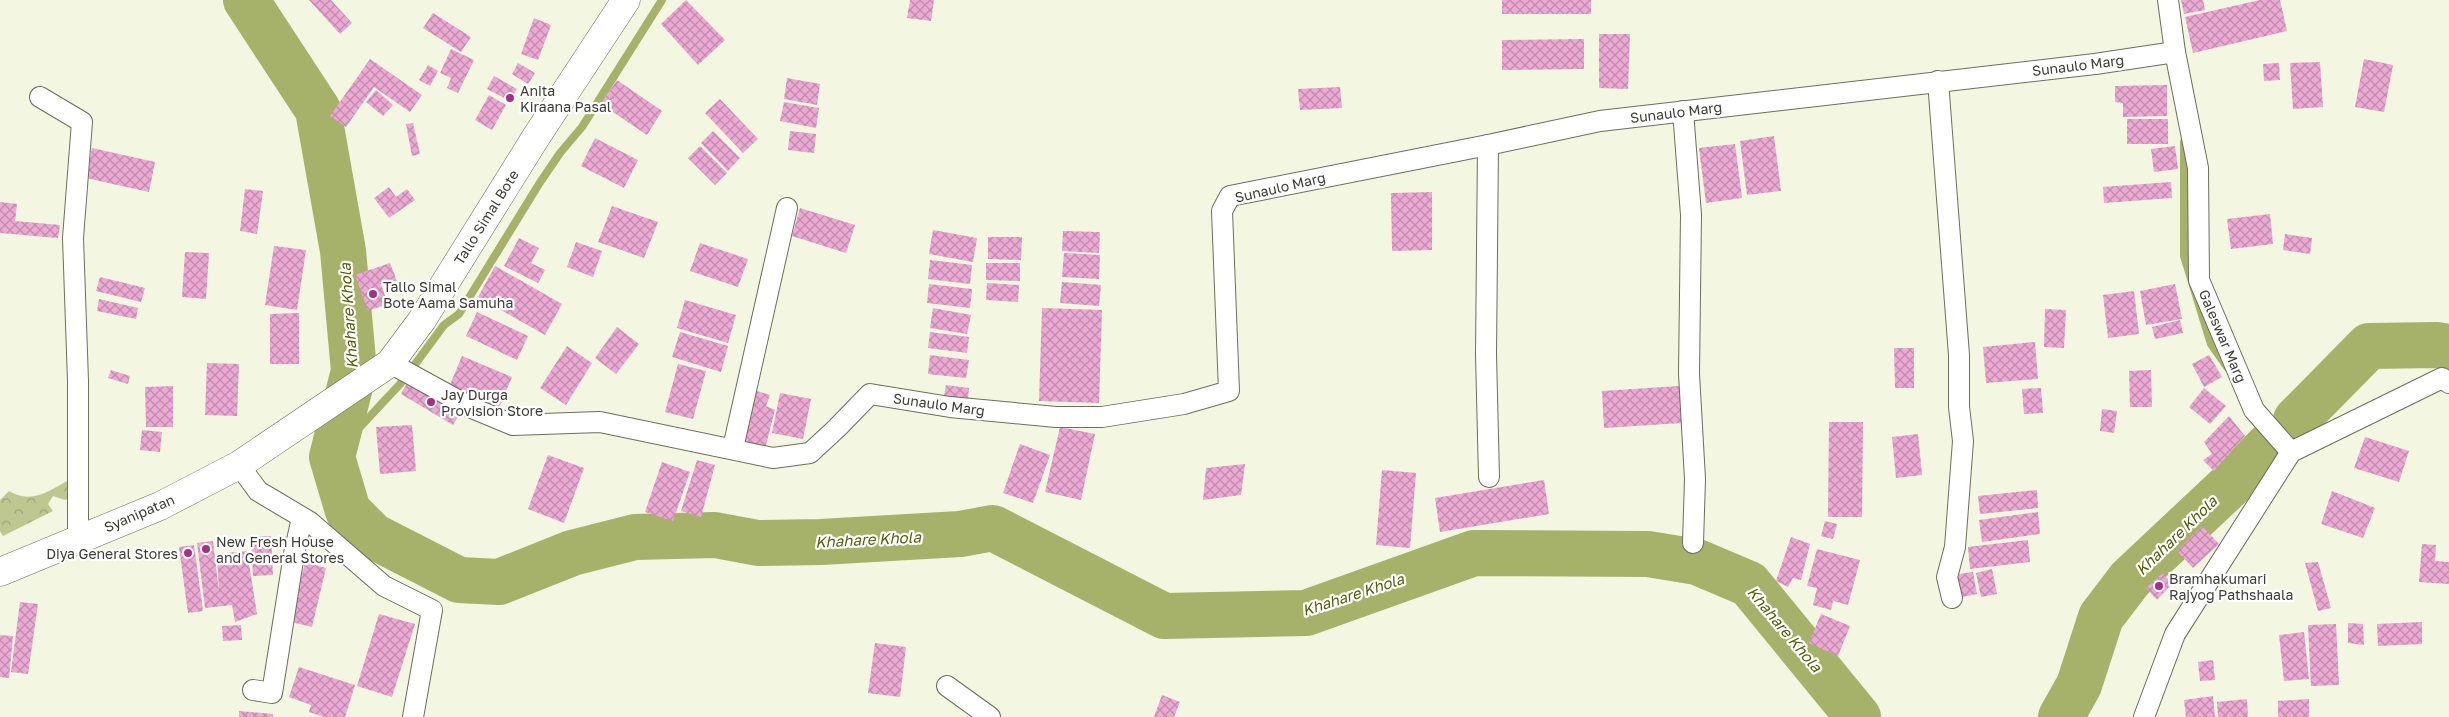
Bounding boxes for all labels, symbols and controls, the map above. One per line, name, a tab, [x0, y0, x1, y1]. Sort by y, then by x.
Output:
street label: Sunaulo Marg	[2031, 51, 2125, 79]
place label: Anita Kiraana Pasal	[520, 82, 611, 115]
marker: Anita Kiraana Pasal	[504, 92, 516, 104]
street label: Sunaulo Marg	[1629, 98, 1723, 126]
street label: Tallo Simal Bote	[450, 166, 522, 268]
street label: Sunaulo Marg	[1233, 168, 1327, 206]
water label: Khahare Khola	[335, 262, 361, 369]
place label: Tallo Simal Bote Aama Samuha	[383, 278, 513, 311]
street label: Galeswar Marg	[2196, 287, 2250, 385]
marker: Tallo Simal Bote Aama Samuha	[367, 288, 379, 300]
place label: Jay Durga Provision Store	[441, 386, 543, 419]
street label: Sunaulo Marg	[892, 389, 986, 419]
marker: Jay Durga Provision Store	[425, 396, 437, 408]
street label: Syanipatan	[101, 491, 177, 535]
water label: Khahare Khola	[2132, 491, 2221, 578]
water label: Khahare Khola	[815, 527, 922, 551]
place label: New Fresh House and General Stores	[216, 533, 344, 566]
marker: New Fresh House and General Stores	[200, 543, 212, 555]
place label: Diya General Stores	[46, 545, 178, 562]
marker: Diya General Stores	[182, 547, 194, 559]
water label: Khahare Khola	[1300, 569, 1407, 619]
place label: Bramhakumari Rajyog Pathshaala	[2169, 570, 2293, 603]
marker: Bramhakumari Rajyog Pathshaala	[2153, 580, 2165, 592]
water label: Khahare Khola	[1744, 583, 1826, 676]

